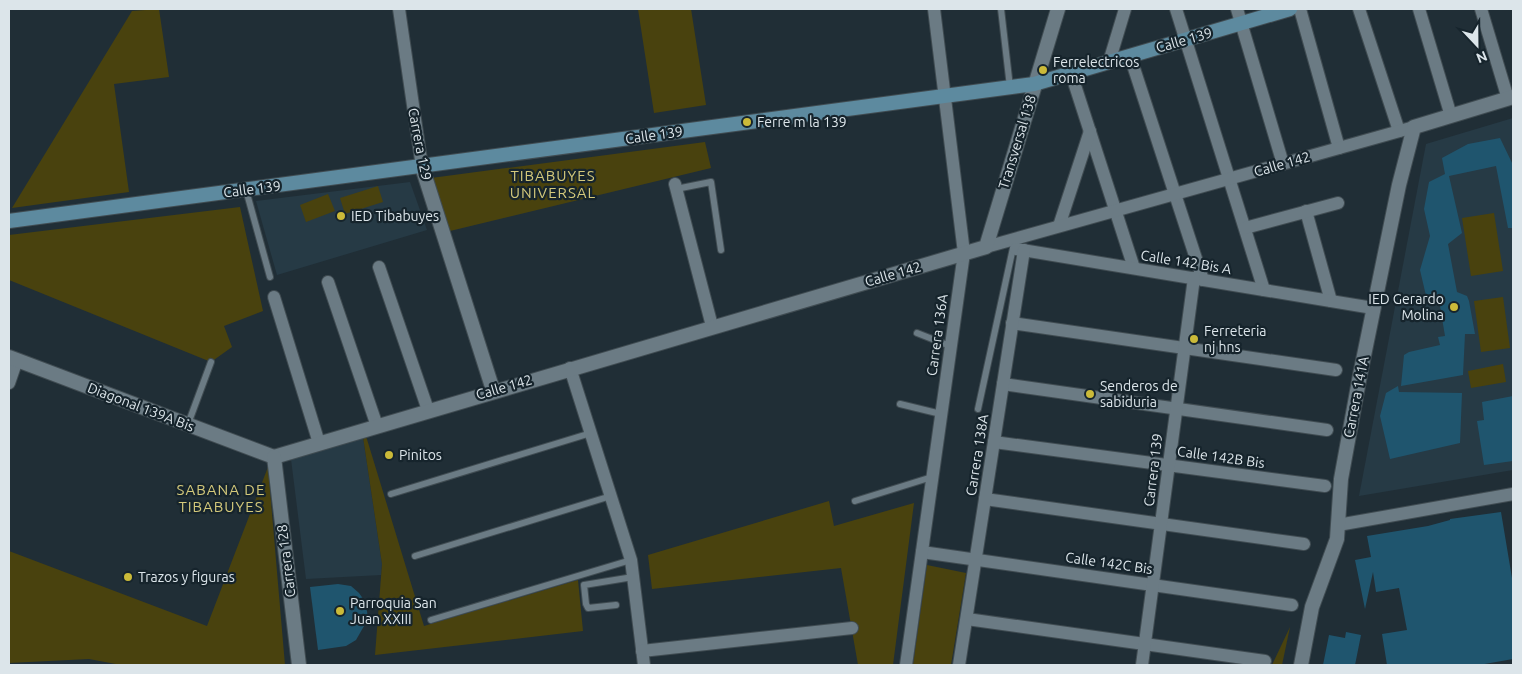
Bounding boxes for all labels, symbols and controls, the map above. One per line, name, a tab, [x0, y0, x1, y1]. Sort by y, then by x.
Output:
north arrow	[1452, 20, 1502, 70]
street label: Calle 139	[1154, 24, 1214, 56]
text: N	[1474, 48, 1490, 66]
place label: Ferrelectricos roma	[1053, 54, 1139, 86]
marker: Ferrelectricos roma	[1037, 64, 1049, 76]
street label: Transversal 138	[995, 93, 1039, 191]
street label: Carrera 129	[405, 106, 435, 182]
place label: Ferre m la 139	[757, 114, 847, 130]
marker: Ferre m la 139	[741, 116, 753, 128]
street label: Calle 139	[624, 123, 684, 147]
street label: Calle 142	[1252, 148, 1312, 180]
district label: TIBABUYES UNIVERSAL	[510, 167, 596, 201]
street label: Calle 139	[222, 178, 282, 200]
place label: IED Tibabuyes	[351, 208, 439, 224]
marker: IED Tibabuyes	[335, 210, 347, 222]
street label: Calle 142 Bis A	[1139, 247, 1233, 277]
street label: Calle 142	[863, 258, 923, 290]
place label: IED Gerardo Molina	[1368, 291, 1444, 323]
street label: Carrera 136A	[923, 293, 951, 377]
marker: IED Gerardo Molina	[1448, 301, 1460, 313]
place label: Ferreteria nj hns	[1204, 323, 1267, 355]
marker: Ferreteria nj hns	[1188, 333, 1200, 345]
street label: Carrera 141A	[1340, 355, 1372, 439]
street label: Calle 142	[474, 371, 534, 403]
place label: Senderos de sabiduria	[1100, 378, 1178, 410]
street label: Diagonal 139A Bis	[85, 379, 197, 435]
marker: Senderos de sabiduria	[1084, 388, 1096, 400]
street label: Carrera 138A	[963, 413, 991, 497]
street label: Carrera 139	[1141, 433, 1165, 507]
street label: Calle 142B Bis	[1176, 443, 1266, 471]
place label: Pinitos	[399, 447, 442, 463]
marker: Pinitos	[383, 449, 395, 461]
district label: SABANA DE TIBABUYES	[177, 481, 265, 515]
street label: Carrera 128	[274, 523, 298, 598]
street label: Calle 142C Bis	[1064, 549, 1154, 577]
place label: Trazos y figuras	[138, 569, 235, 585]
marker: Trazos y figuras	[122, 571, 134, 583]
place label: Parroquia San Juan XXIII	[350, 595, 437, 627]
marker: Parroquia San Juan XXIII	[334, 605, 346, 617]

